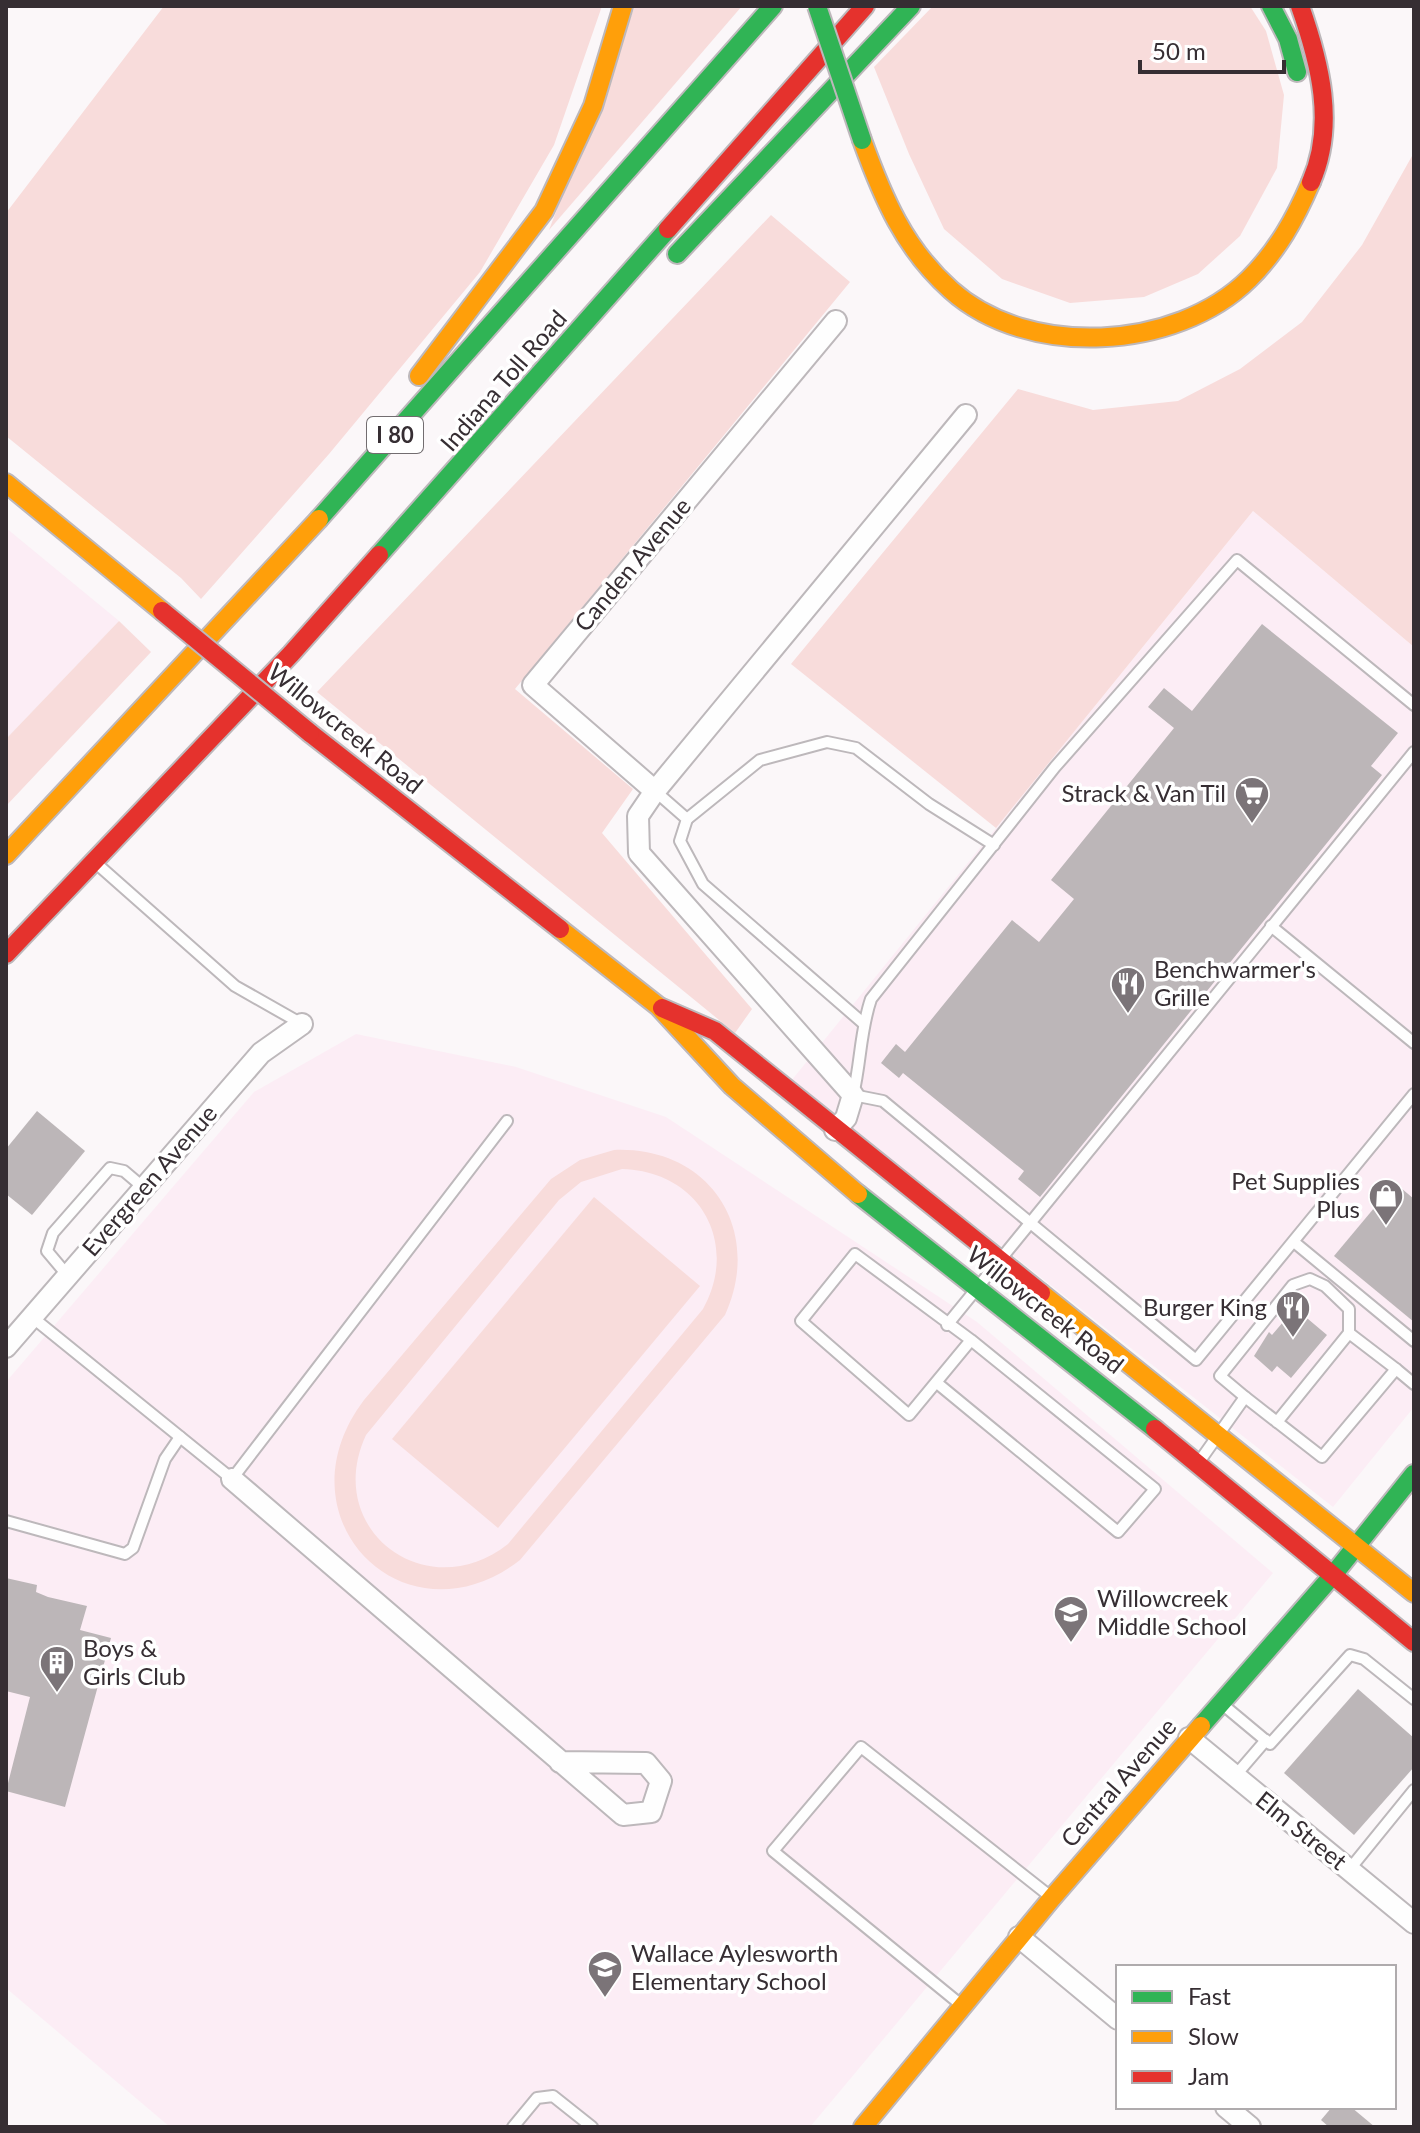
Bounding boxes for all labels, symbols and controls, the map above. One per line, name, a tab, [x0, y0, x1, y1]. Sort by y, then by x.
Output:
scale bar	[1140, 24, 1284, 74]
text: 50 m	[1152, 36, 1206, 65]
street label: Indiana Toll Road	[434, 304, 572, 456]
road number: I 80	[367, 417, 423, 453]
street label: Canden Avenue	[568, 491, 696, 637]
street label: Willowcreek Road	[263, 657, 429, 799]
supermarket icon: Strack & Van Til	[1233, 775, 1271, 825]
place label: Strack & Van Til	[1062, 778, 1226, 807]
place label: Benchwarmer's Grille	[1154, 954, 1316, 1011]
restaurant icon: Benchwarmer's Grille	[1109, 965, 1147, 1015]
street label: Evergreen Avenue	[75, 1099, 222, 1262]
place label: Pet Supplies Plus	[1231, 1166, 1360, 1223]
shop icon: Pet Supplies Plus	[1367, 1177, 1405, 1227]
street label: Willowcreek Road	[962, 1239, 1130, 1379]
restaurant icon: Burger King	[1274, 1289, 1312, 1339]
place label: Burger King	[1143, 1292, 1267, 1321]
place label: Willowcreek Middle School	[1097, 1583, 1247, 1640]
school or university icon: Willowcreek Middle School	[1052, 1594, 1090, 1644]
place label: Boys & Girls Club	[83, 1633, 186, 1690]
building icon: Boys & Girls Club	[38, 1644, 76, 1694]
street label: Central Avenue	[1054, 1712, 1182, 1852]
street label: Elm Street	[1251, 1784, 1354, 1875]
place label: Wallace Aylesworth Elementary School	[631, 1938, 838, 1995]
school or university icon: Wallace Aylesworth Elementary School	[586, 1949, 624, 1999]
legend	[1116, 1965, 1396, 2109]
text: Fast	[1188, 1981, 1231, 2010]
text: Slow	[1188, 2021, 1239, 2050]
text: Jam	[1188, 2061, 1229, 2090]

